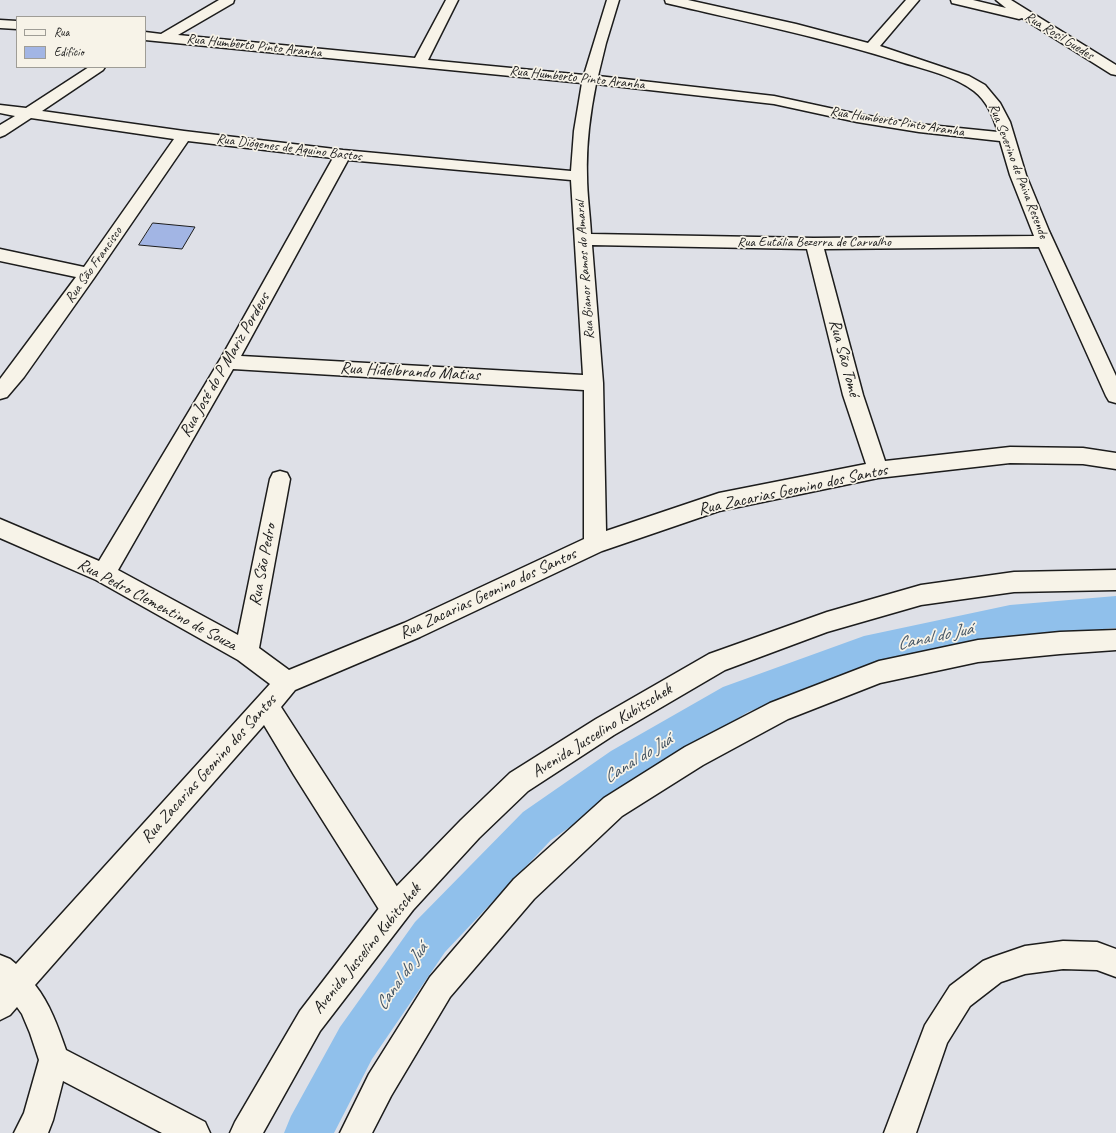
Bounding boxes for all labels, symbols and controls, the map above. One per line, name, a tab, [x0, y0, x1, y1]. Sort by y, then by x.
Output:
street label: Rua Rosil Guedes	[1021, 8, 1097, 64]
legend	[16, 16, 146, 68]
text: Rua	[54, 24, 69, 40]
street label: Rua Humberto Pinto Aranha	[186, 31, 322, 61]
text: Edifício	[54, 44, 84, 60]
street label: Rua Humberto Pinto Aranha	[509, 63, 645, 93]
street label: Rua Severino de Paiva Resende	[984, 101, 1052, 241]
street label: Rua Humberto Pinto Aranha	[829, 103, 965, 141]
street label: Rua Diógenes de Aquino Bastos	[215, 131, 363, 165]
street label: Rua Bianor Ramos do Amaral	[572, 200, 598, 340]
street label: Rua São Francisco	[62, 224, 126, 306]
street label: Rua Eutália Bezerra de Carvalho	[737, 234, 891, 250]
street label: Rua José do P Mariz Pordeus	[175, 289, 275, 441]
street label: Rua São Tomé	[824, 317, 864, 399]
street label: Rua Hidelbrando Matias	[340, 358, 480, 386]
street label: Rua Zacarias Geonino dos Santos	[697, 460, 889, 520]
street label: Rua São Pedro	[245, 522, 281, 608]
street label: Rua Zacarias Geonino dos Santos	[396, 544, 580, 644]
street label: Rua Pedro Clementino de Souza	[74, 554, 240, 656]
water label: Canal do Juá	[895, 618, 975, 656]
street label: Avenida Juscelino Kubitschek	[528, 680, 676, 782]
street label: Rua Zacarias Geonino dos Santos	[137, 691, 281, 847]
water label: Canal do Juá	[600, 730, 676, 788]
street label: Avenida Juscelino Kubitschek	[308, 880, 426, 1018]
water label: Canal do Juá	[371, 939, 433, 1015]

